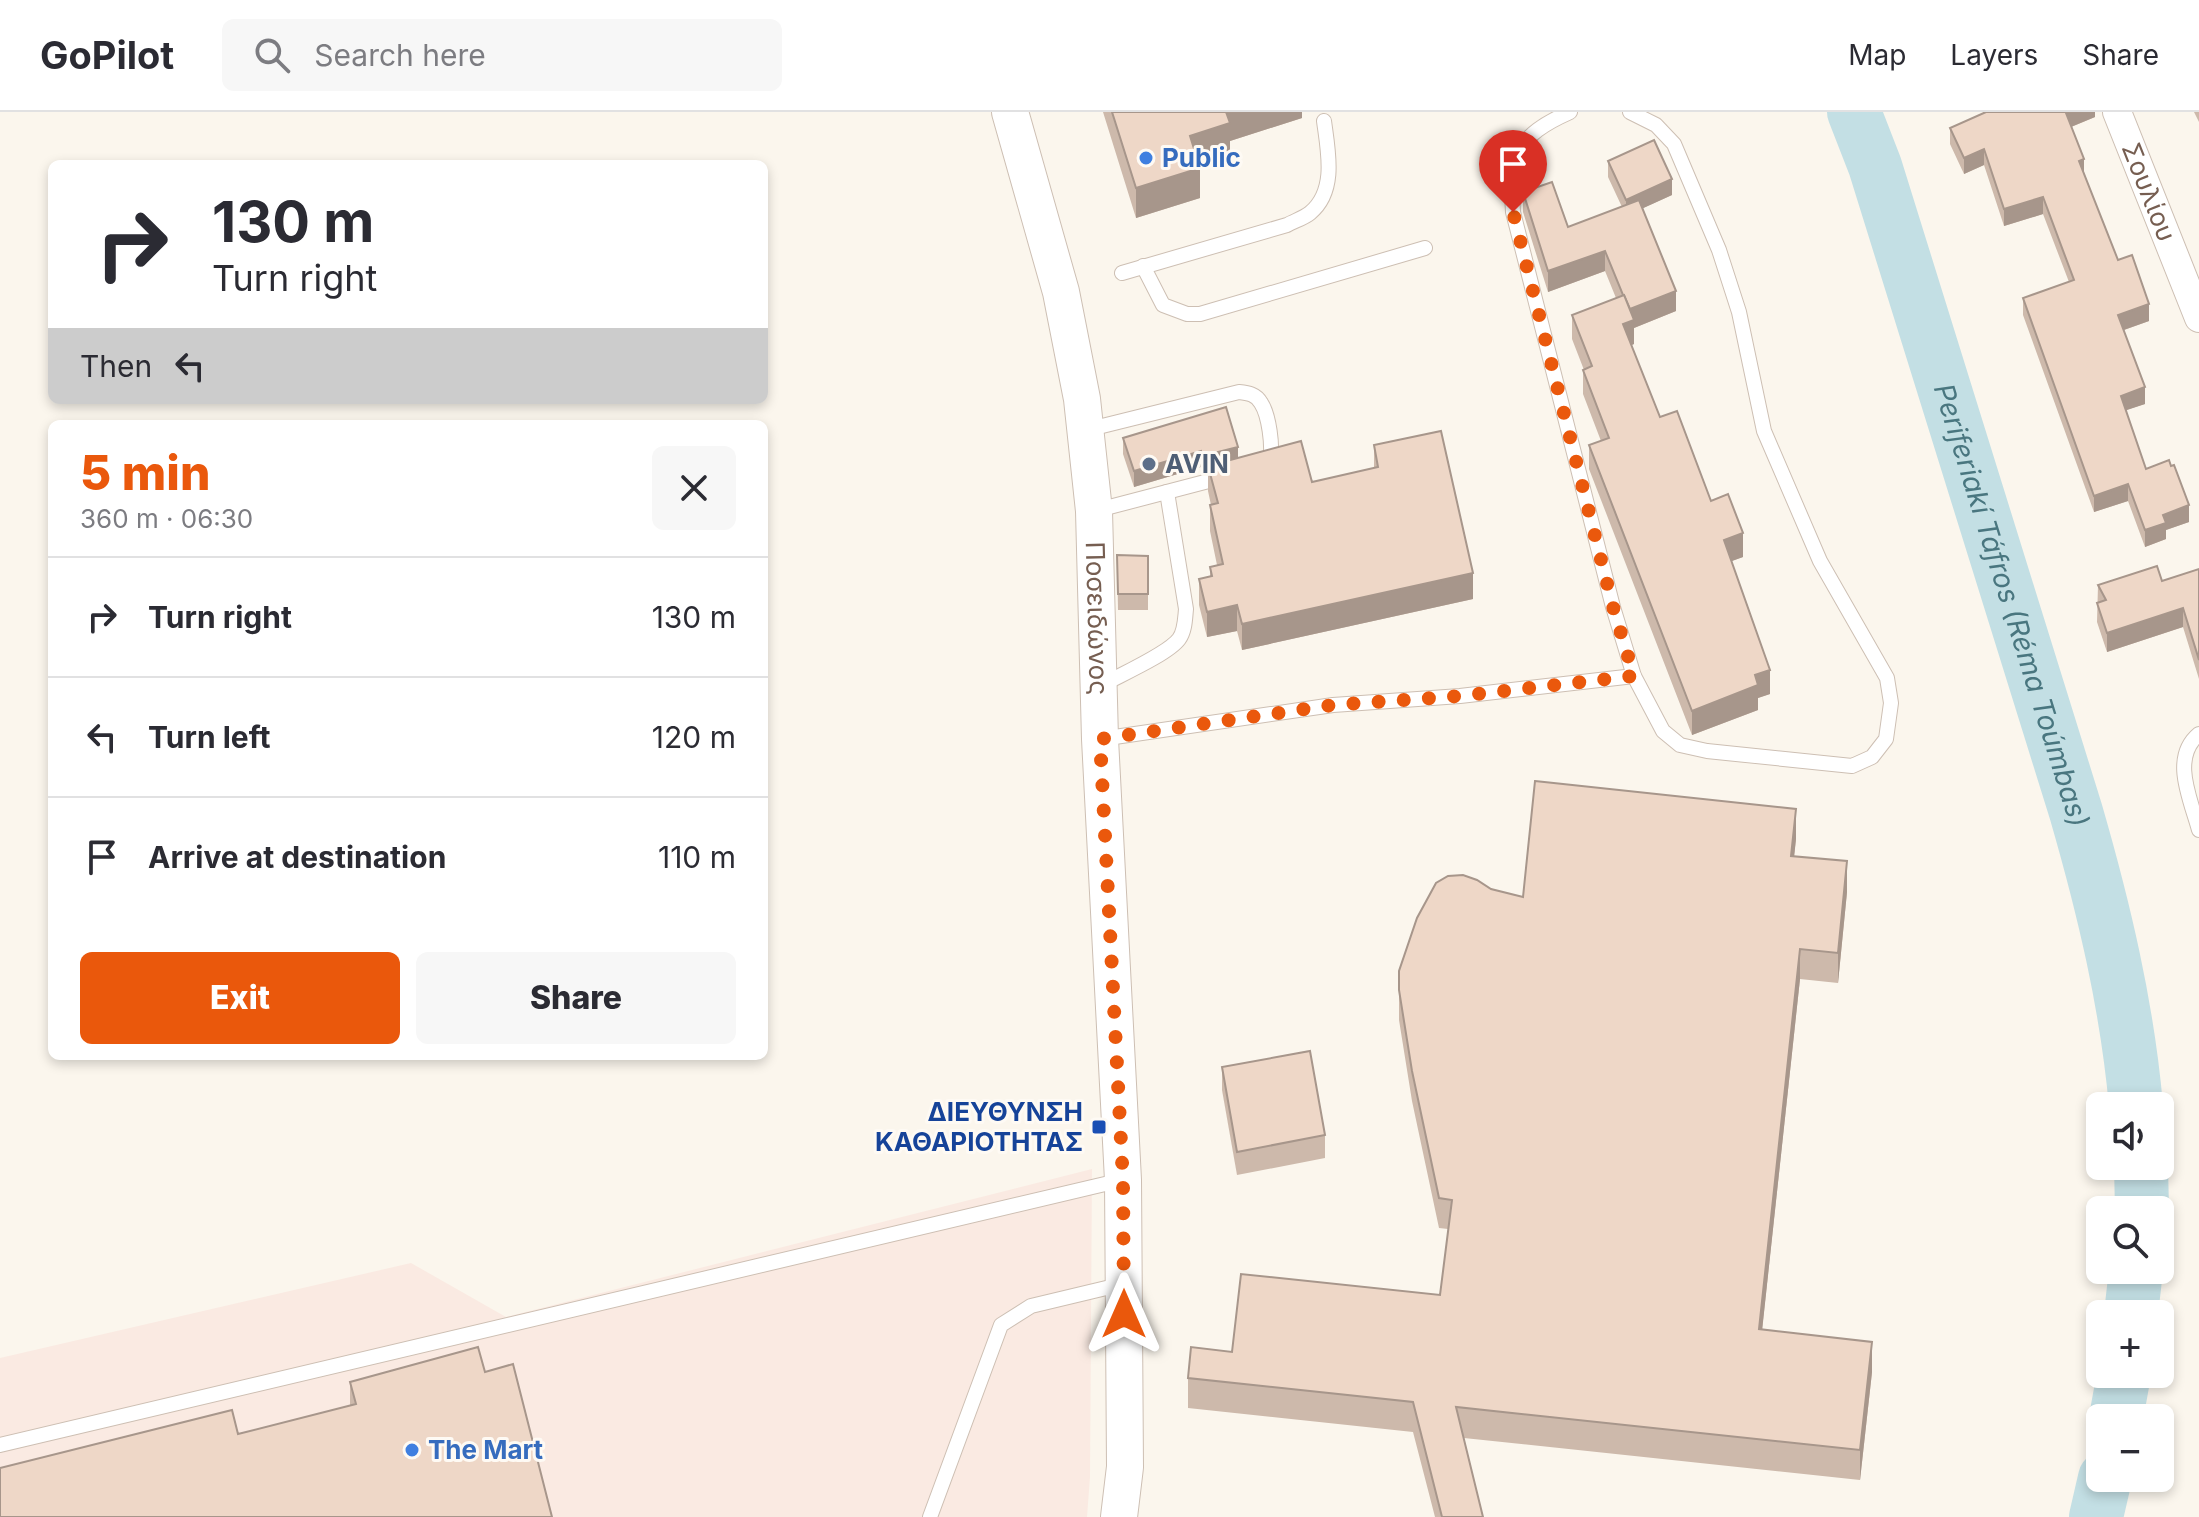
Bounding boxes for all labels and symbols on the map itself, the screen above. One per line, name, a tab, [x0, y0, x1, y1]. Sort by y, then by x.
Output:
pin	[1479, 130, 1547, 212]
street label: Σουλίου	[2116, 138, 2183, 245]
place label: Public	[1162, 142, 1241, 173]
marker: Public	[1137, 149, 1155, 167]
water label: Periferiakí Táfros (Réma Toúmbas)	[1927, 379, 2096, 831]
place label: AVIN	[1165, 448, 1229, 479]
marker: AVIN	[1140, 455, 1158, 473]
street label: Ποσειδώνος	[1080, 541, 1115, 695]
place label: ΔΙΕΥΘΥΝΣΗ ΚΑΘΑΡΙΟΤΗΤΑΣ	[875, 1096, 1083, 1157]
marker: ΔΙΕΥΘΥΝΣΗ ΚΑΘΑΡΙΟΤΗΤΑΣ	[1090, 1118, 1108, 1136]
position arrow	[1082, 1272, 1166, 1356]
place label: The Mart	[428, 1434, 544, 1465]
marker: The Mart	[403, 1441, 421, 1459]

